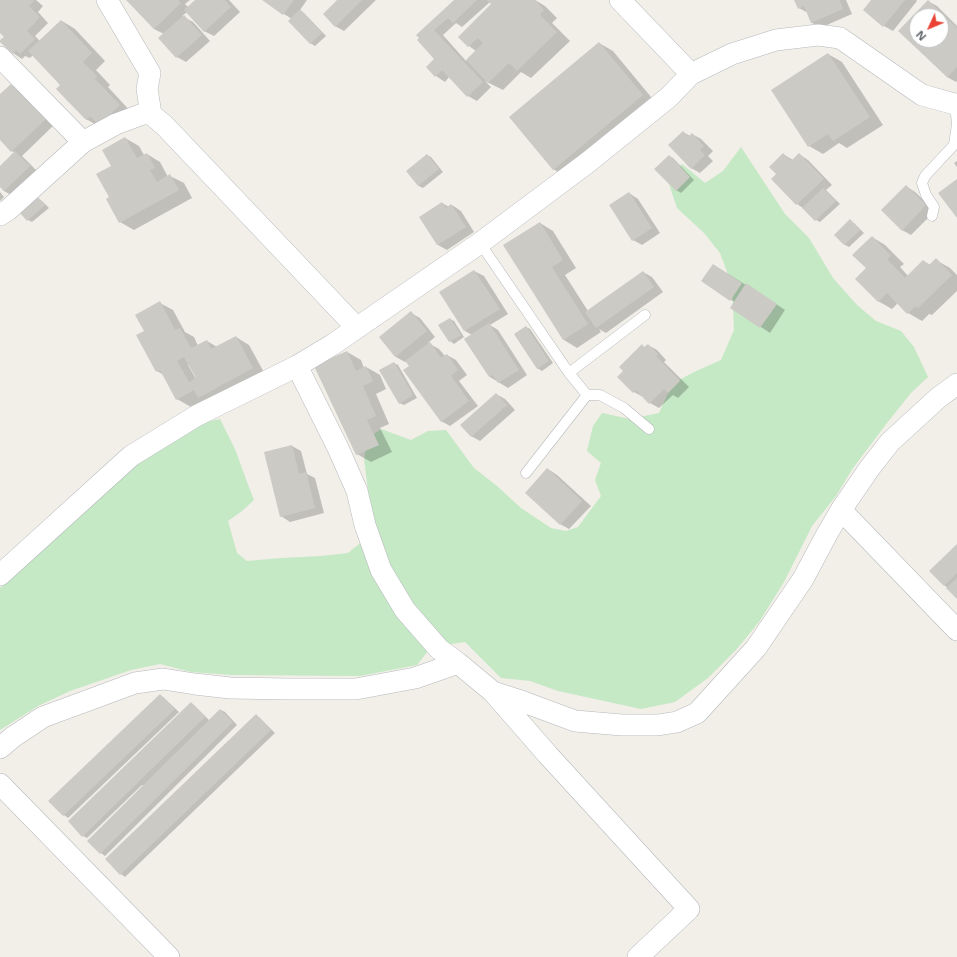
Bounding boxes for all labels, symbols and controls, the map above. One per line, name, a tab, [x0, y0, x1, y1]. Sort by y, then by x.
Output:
north arrow	[909, 8, 949, 48]
text: N	[912, 28, 929, 44]

